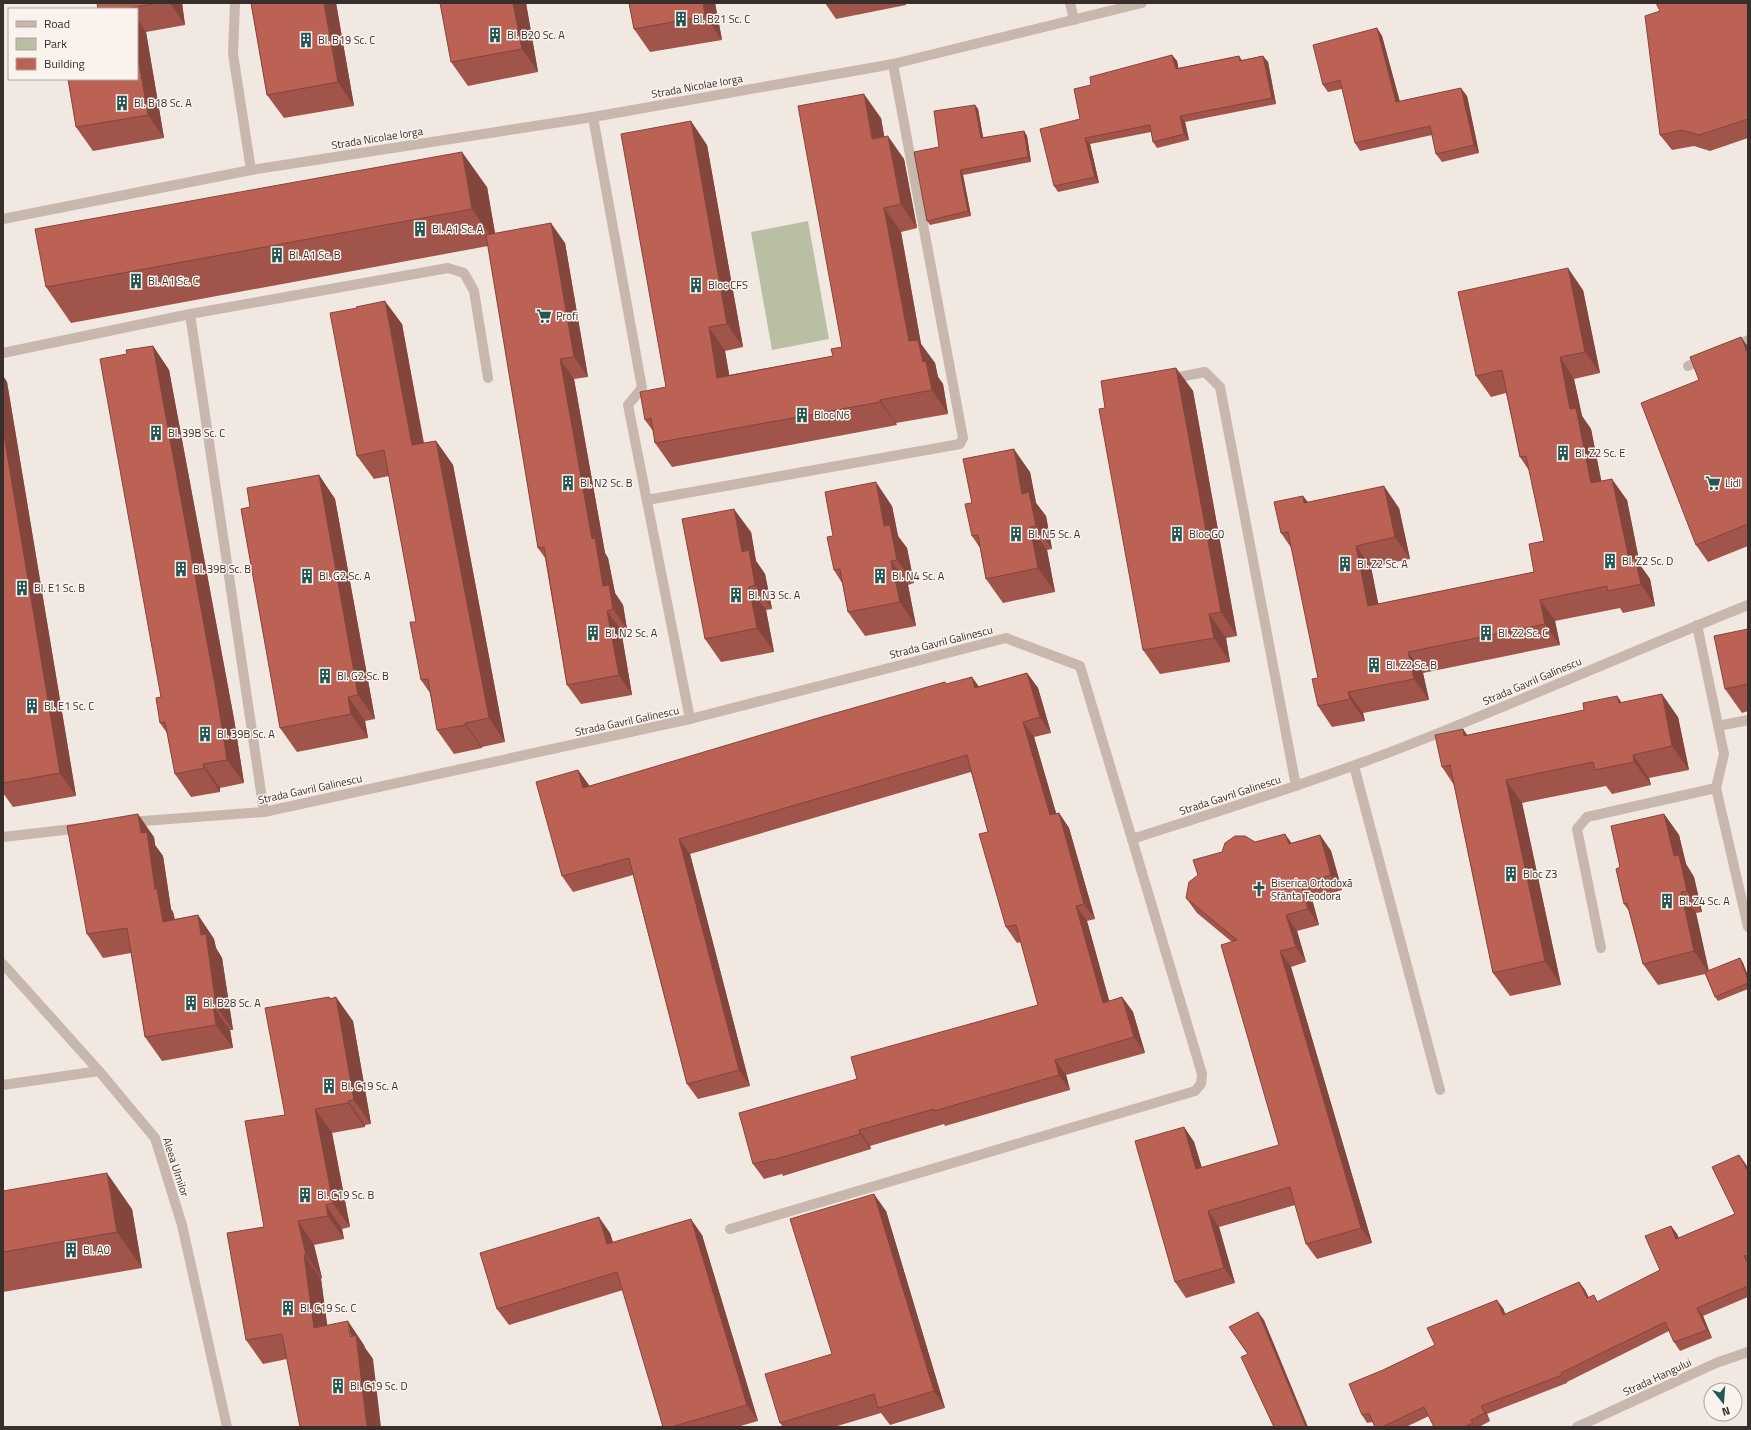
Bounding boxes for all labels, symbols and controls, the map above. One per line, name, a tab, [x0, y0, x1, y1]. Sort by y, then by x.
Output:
legend	[8, 8, 138, 80]
building icon: Bl. B21 Sc. C	[672, 10, 690, 28]
place label: Bl. B21 Sc. C	[693, 11, 750, 27]
text: Road	[44, 14, 70, 33]
building icon: Bl. B20 Sc. A	[486, 26, 504, 44]
place label: Bl. B20 Sc. A	[507, 27, 565, 43]
building icon: Bl. B19 Sc. C	[297, 31, 315, 49]
place label: Bl. B19 Sc. C	[318, 32, 375, 48]
text: Park	[44, 34, 67, 53]
text: Building	[44, 54, 85, 73]
street label: Strada Nicolae Iorga	[650, 70, 744, 102]
building icon: Bl. B18 Sc. A	[113, 94, 131, 112]
place label: Bl. B18 Sc. A	[134, 95, 192, 111]
street label: Strada Nicolae Iorga	[330, 123, 424, 153]
building icon: Bl. A1 Sc. A	[411, 220, 429, 238]
place label: Bl. A1 Sc. A	[432, 221, 484, 237]
building icon: Bl. A1 Sc. B	[268, 246, 286, 264]
place label: Bl. A1 Sc. B	[289, 247, 341, 263]
building icon: Bl. A1 Sc. C	[127, 272, 145, 290]
place label: Bl. A1 Sc. C	[148, 273, 199, 289]
building icon: Bloc CFS	[687, 276, 705, 294]
place label: Bloc CFS	[708, 277, 748, 293]
supermarket icon: Profi	[535, 307, 553, 325]
place label: Profi	[556, 308, 578, 324]
building icon: Bloc N6	[793, 406, 811, 424]
place label: Bloc N6	[814, 407, 850, 423]
building icon: Bl. 39B Sc. C	[147, 424, 165, 442]
place label: Bl. 39B Sc. C	[168, 425, 225, 441]
building icon: Bl. Z2 Sc. E	[1554, 444, 1572, 462]
place label: Bl. Z2 Sc. E	[1575, 445, 1625, 461]
building icon: Bl. N2 Sc. B	[559, 474, 577, 492]
supermarket icon: Lidl	[1704, 474, 1722, 492]
place label: Bl. N2 Sc. B	[580, 475, 633, 491]
place label: Lidl	[1725, 475, 1741, 491]
building icon: Bl. N5 Sc. A	[1007, 525, 1025, 543]
building icon: Bloc G0	[1168, 525, 1186, 543]
place label: Bl. N5 Sc. A	[1028, 526, 1081, 542]
place label: Bloc G0	[1189, 526, 1224, 542]
building icon: Bl. Z2 Sc. D	[1601, 552, 1619, 570]
place label: Bl. Z2 Sc. D	[1622, 553, 1673, 569]
building icon: Bl. Z2 Sc. A	[1336, 555, 1354, 573]
place label: Bl. Z2 Sc. A	[1357, 556, 1408, 572]
building icon: Bl. 39B Sc. B	[172, 560, 190, 578]
place label: Bl. 39B Sc. B	[193, 561, 251, 577]
building icon: Bl. G2 Sc. A	[298, 567, 316, 585]
building icon: Bl. N4 Sc. A	[871, 567, 889, 585]
place label: Bl. G2 Sc. A	[319, 568, 371, 584]
place label: Bl. N4 Sc. A	[892, 568, 945, 584]
building icon: Bl. E1 Sc. B	[13, 579, 31, 597]
place label: Bl. E1 Sc. B	[34, 580, 85, 596]
building icon: Bl. N3 Sc. A	[727, 586, 745, 604]
place label: Bl. N3 Sc. A	[748, 587, 801, 603]
street label: Strada Gavril Galinescu	[888, 621, 994, 663]
building icon: Bl. N2 Sc. A	[584, 624, 602, 642]
building icon: Bl. Z2 Sc. C	[1477, 624, 1495, 642]
place label: Bl. N2 Sc. A	[605, 625, 658, 641]
place label: Bl. Z2 Sc. C	[1498, 625, 1548, 641]
street label: Strada Gavril Galinescu	[1480, 653, 1584, 709]
building icon: Bl. Z2 Sc. B	[1365, 656, 1383, 674]
place label: Bl. Z2 Sc. B	[1386, 657, 1437, 673]
building icon: Bl. G2 Sc. B	[316, 667, 334, 685]
place label: Bl. G2 Sc. B	[337, 668, 389, 684]
building icon: Bl. E1 Sc. C	[23, 697, 41, 715]
place label: Bl. E1 Sc. C	[44, 698, 94, 714]
street label: Strada Gavril Galinescu	[574, 702, 681, 740]
building icon: Bl. 39B Sc. A	[196, 725, 214, 743]
place label: Bl. 39B Sc. A	[217, 726, 275, 742]
street label: Strada Gavril Galinescu	[257, 770, 364, 808]
street label: Strada Gavril Galinescu	[1177, 771, 1283, 819]
building icon: Bloc Z3	[1502, 865, 1520, 883]
place label: Bloc Z3	[1523, 866, 1557, 882]
place label: Biserica Ortodoxă Sfânta Teodora	[1271, 875, 1353, 904]
church icon: Biserica Ortodoxă Sfânta Teodora	[1250, 880, 1268, 898]
building icon: Bl. Z4 Sc. A	[1658, 892, 1676, 910]
place label: Bl. Z4 Sc. A	[1679, 893, 1730, 909]
building icon: Bl. B28 Sc. A	[182, 994, 200, 1012]
place label: Bl. B28 Sc. A	[203, 995, 261, 1011]
building icon: Bl. C19 Sc. A	[320, 1077, 338, 1095]
place label: Bl. C19 Sc. A	[341, 1078, 398, 1094]
street label: Aleea Ulmilor	[159, 1135, 193, 1199]
building icon: Bl. C19 Sc. B	[296, 1186, 314, 1204]
place label: Bl. C19 Sc. B	[317, 1187, 374, 1203]
building icon: Bl. A0	[62, 1241, 80, 1259]
place label: Bl. A0	[83, 1242, 110, 1258]
building icon: Bl. C19 Sc. C	[279, 1299, 297, 1317]
place label: Bl. C19 Sc. C	[300, 1300, 356, 1316]
street label: Strada Hangului	[1620, 1354, 1694, 1400]
building icon: Bl. C19 Sc. D	[329, 1377, 347, 1395]
place label: Bl. C19 Sc. D	[350, 1378, 408, 1394]
north arrow	[1703, 1382, 1743, 1422]
text: N	[1720, 1403, 1732, 1420]

